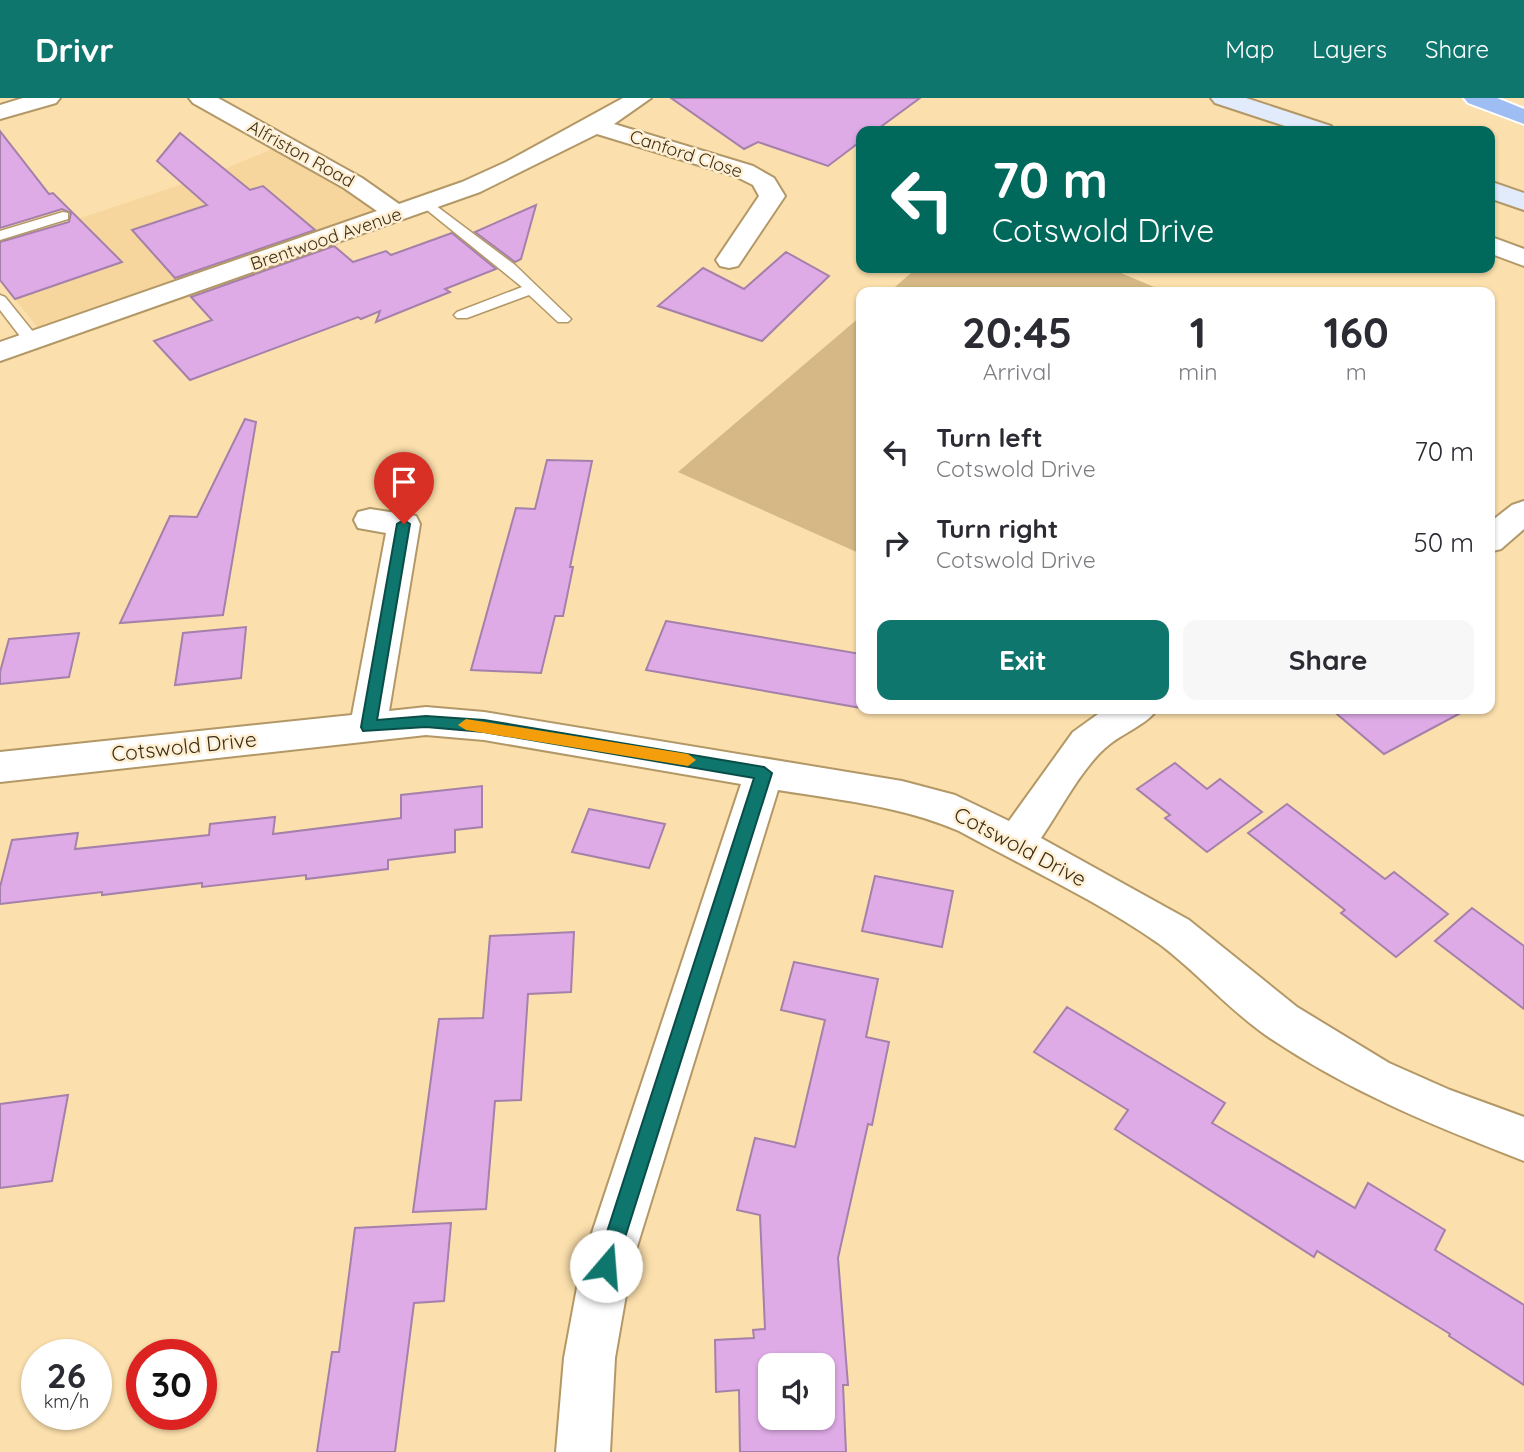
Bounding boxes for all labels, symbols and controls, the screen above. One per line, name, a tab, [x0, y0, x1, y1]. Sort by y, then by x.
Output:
text: Drivr	[35, 29, 114, 70]
text: Map	[1225, 34, 1274, 64]
text: Layers	[1312, 34, 1387, 64]
text: Share	[1425, 34, 1489, 64]
street label: Alfriston Road	[244, 115, 359, 192]
street label: Canford Close	[627, 124, 745, 183]
text: 70 m	[992, 149, 1108, 210]
icon: left	[877, 154, 968, 245]
street label: Brentwood Avenue	[247, 202, 404, 275]
text: Cotswold Drive	[992, 210, 1214, 250]
text: 20:45	[962, 306, 1072, 359]
text: 1	[1190, 306, 1206, 359]
text: 160	[1324, 306, 1389, 359]
text: Arrival	[983, 357, 1052, 386]
text: min	[1178, 357, 1217, 386]
text: m	[1346, 357, 1367, 386]
text: Turn left	[936, 421, 1043, 454]
icon: left	[877, 433, 915, 471]
text: 70 m	[1414, 435, 1474, 468]
pin	[374, 452, 434, 524]
text: Cotswold Drive	[936, 454, 1096, 483]
icon: arrive	[385, 463, 423, 501]
text: Turn right	[936, 512, 1058, 545]
icon: right	[877, 524, 915, 562]
text: 50 m	[1414, 526, 1474, 559]
text: Cotswold Drive	[936, 545, 1096, 574]
button: Exit	[877, 620, 1169, 700]
button: Share	[1183, 620, 1474, 700]
street label: Cotswold Drive	[110, 725, 258, 767]
street label: Cotswold Drive	[950, 800, 1091, 892]
position arrow	[569, 1229, 643, 1303]
speed limit sign: 30	[126, 1339, 217, 1430]
text: 26	[47, 1353, 86, 1397]
map controls	[758, 1353, 835, 1430]
button: sound	[758, 1353, 835, 1430]
text: km/h	[44, 1390, 89, 1413]

